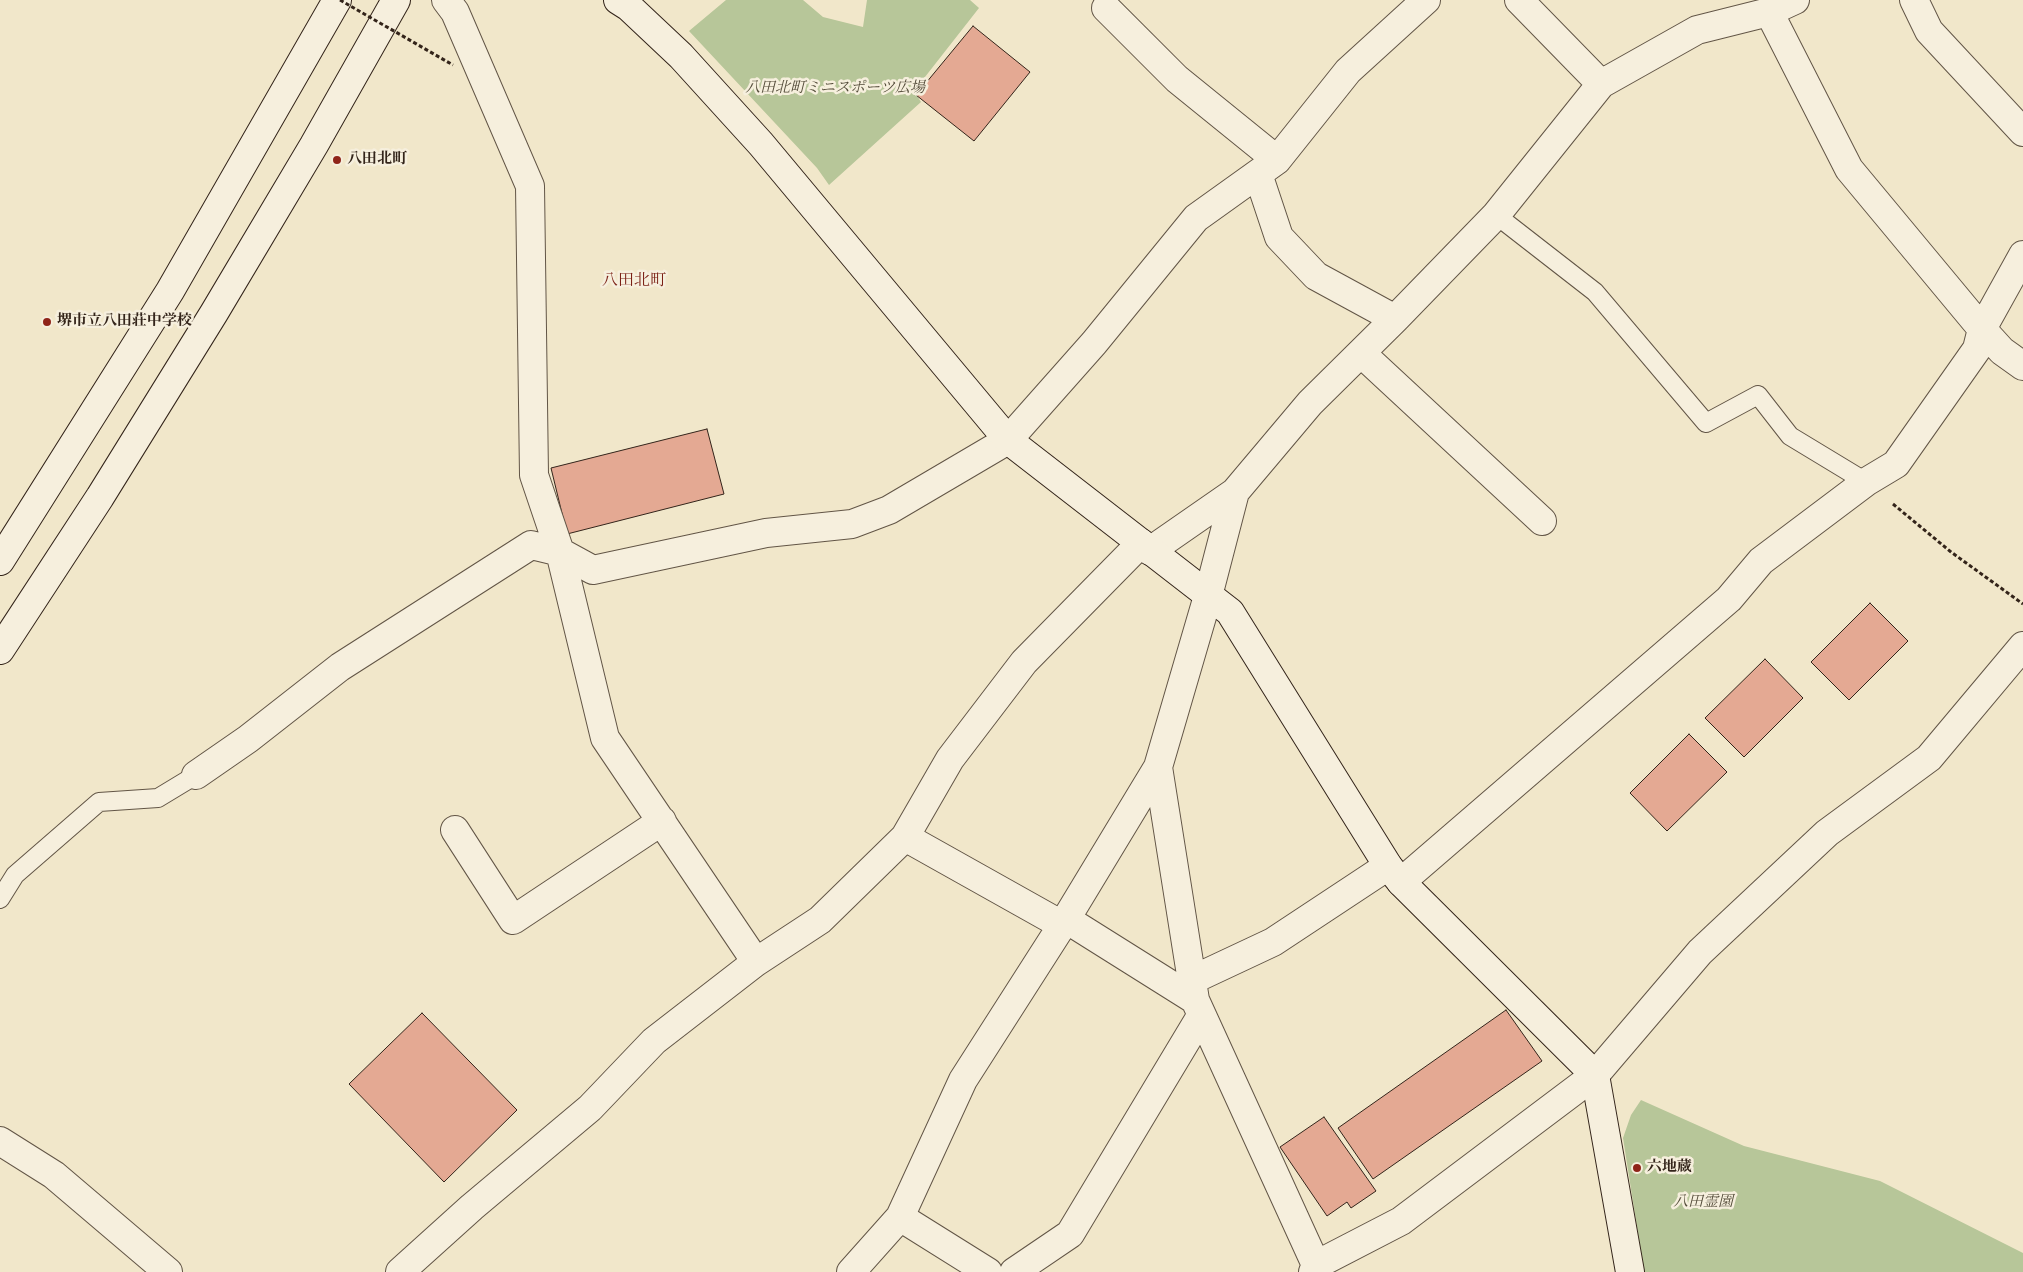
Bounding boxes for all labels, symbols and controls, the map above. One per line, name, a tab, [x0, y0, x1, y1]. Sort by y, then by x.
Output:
park label: 八田北町ミニスポーツ広場	[745, 80, 925, 98]
place label: 八田北町	[347, 151, 407, 169]
marker: 八田北町	[331, 154, 343, 166]
district label: 八田北町	[602, 272, 666, 292]
place label: 堺市立八田荘中学校	[57, 313, 192, 331]
marker: 堺市立八田荘中学校	[41, 316, 53, 328]
place label: 六地蔵	[1647, 1159, 1692, 1177]
marker: 六地蔵	[1631, 1162, 1643, 1174]
park label: 八田霊園	[1673, 1194, 1733, 1212]

